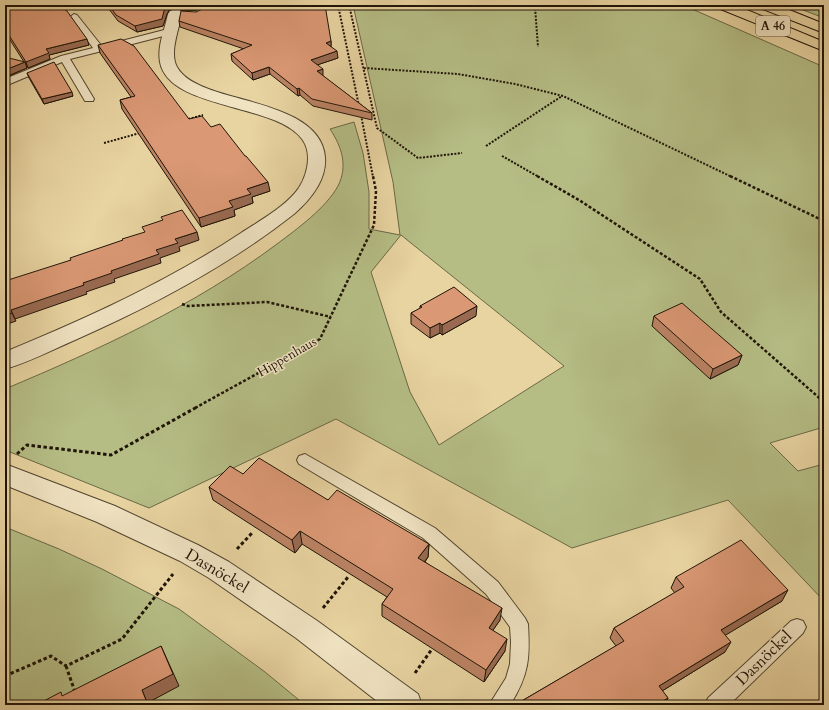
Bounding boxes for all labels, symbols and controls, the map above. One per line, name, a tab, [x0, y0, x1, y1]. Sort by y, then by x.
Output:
road number: A 46	[756, 16, 790, 36]
street label: Hippenhaus	[254, 333, 320, 381]
street label: Dasnöckel	[181, 543, 253, 599]
street label: Dasnöckel	[731, 626, 797, 690]

